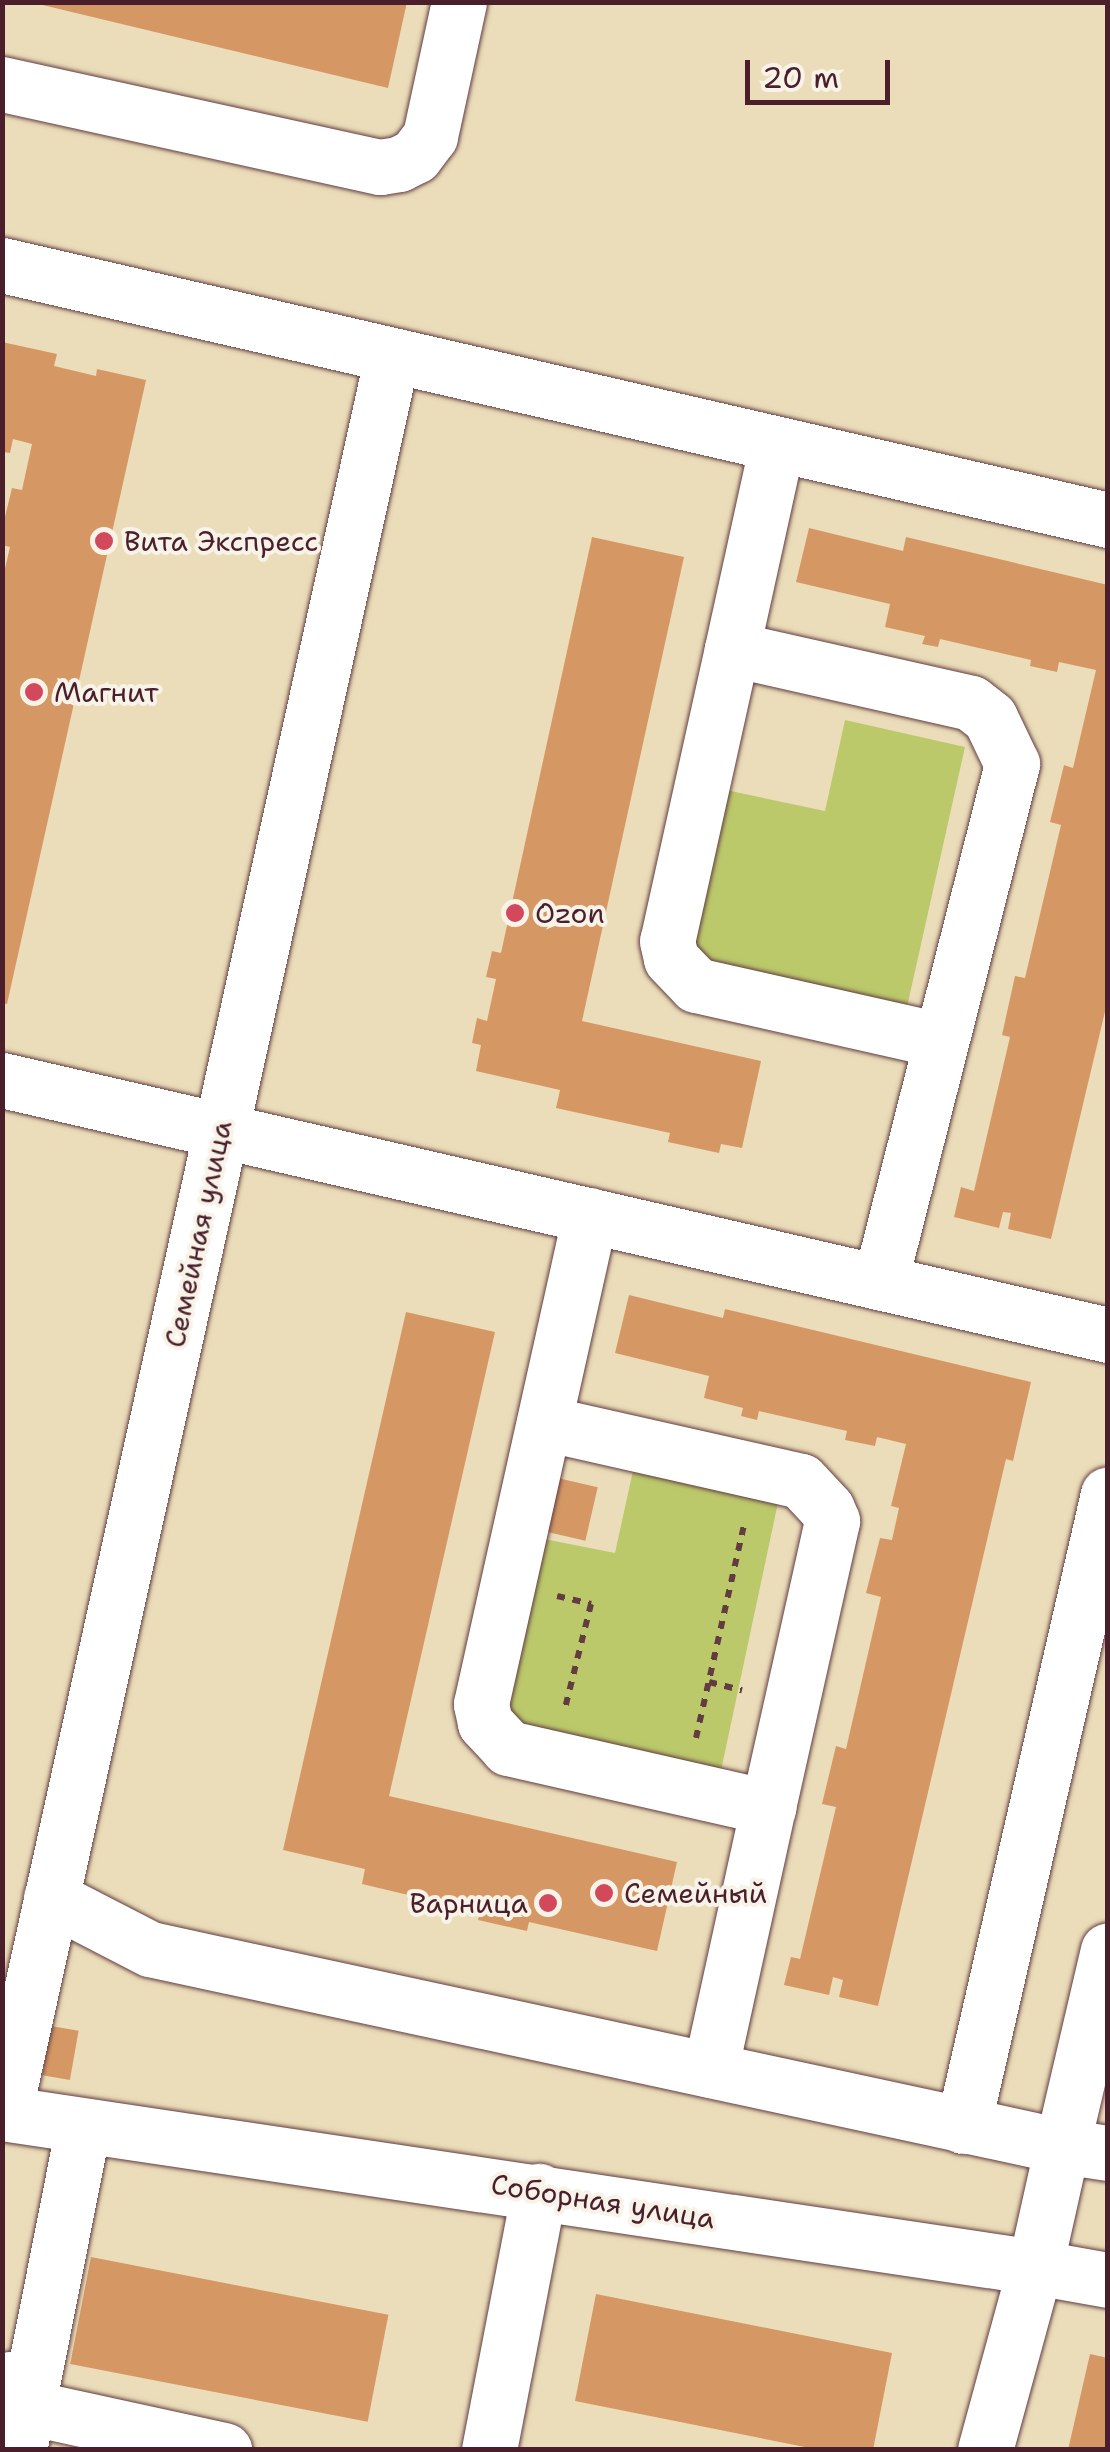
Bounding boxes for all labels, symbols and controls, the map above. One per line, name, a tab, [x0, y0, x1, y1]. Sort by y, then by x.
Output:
scale bar	[750, 40, 895, 102]
text: 20 m	[762, 57, 839, 98]
place label: Вита Экспресс	[124, 524, 318, 558]
marker: Вита Экспресс	[93, 530, 115, 552]
place label: Магнит	[54, 675, 158, 709]
marker: Магнит	[23, 681, 45, 703]
place label: Ozon	[535, 896, 605, 930]
marker: Ozon	[504, 902, 526, 924]
street label: Семейная улица	[158, 1118, 238, 1350]
place label: Семейный	[624, 1876, 767, 1910]
marker: Семейный	[593, 1882, 615, 1904]
place label: Варница	[409, 1886, 528, 1920]
marker: Варница	[537, 1892, 559, 1914]
street label: Соборная улица	[489, 2167, 717, 2235]

